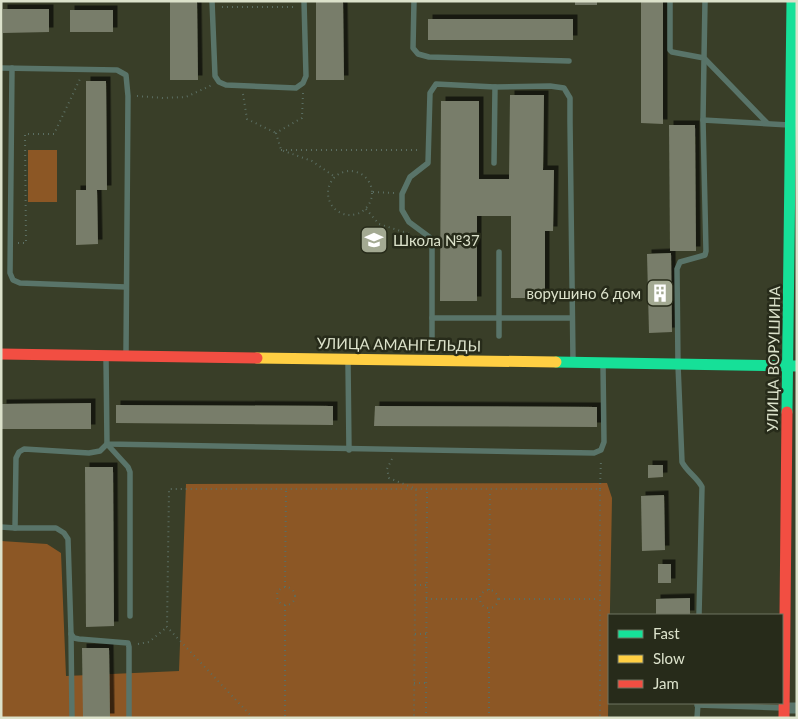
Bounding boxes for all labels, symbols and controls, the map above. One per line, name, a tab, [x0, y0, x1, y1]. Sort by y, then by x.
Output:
school or university icon: Школа №37	[359, 225, 389, 255]
place label: Школа №37	[393, 231, 480, 249]
building icon: ворушино 6 дом	[645, 278, 675, 308]
place label: ворушино 6 дом	[527, 284, 641, 302]
street label: УЛИЦА ВОРУШИНА	[763, 285, 783, 432]
street label: УЛИЦА АМАНГЕЛЬДЫ	[317, 334, 481, 354]
legend	[608, 614, 783, 704]
text: Fast	[653, 624, 680, 642]
text: Slow	[653, 649, 685, 667]
text: Jam	[653, 674, 679, 692]

